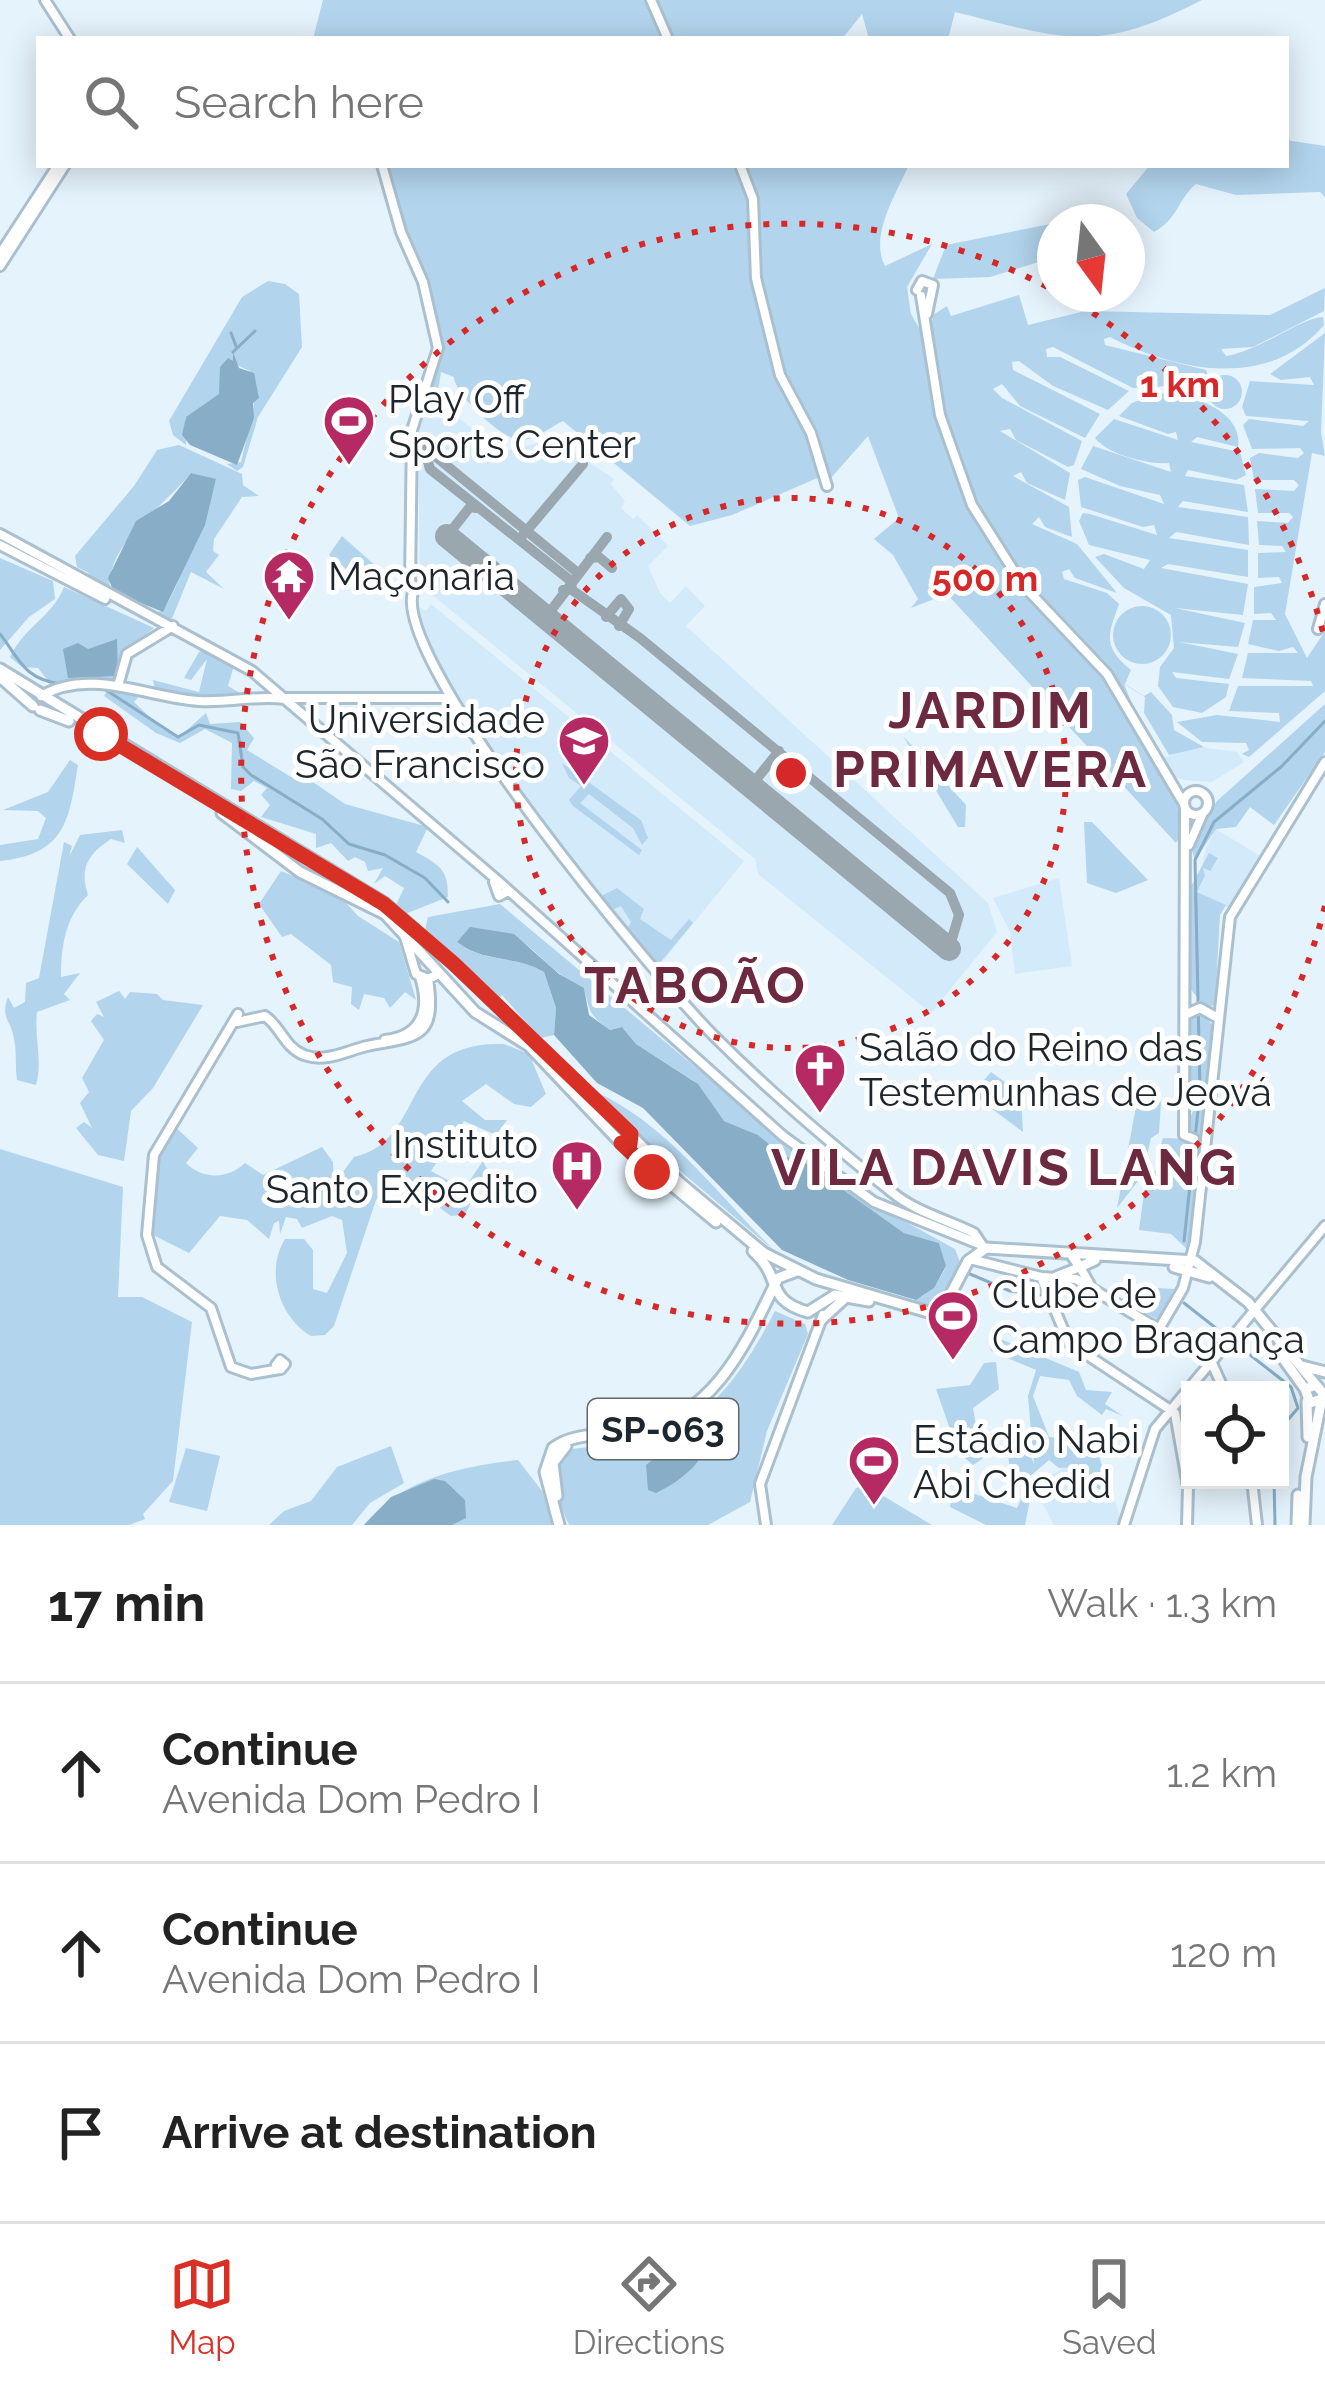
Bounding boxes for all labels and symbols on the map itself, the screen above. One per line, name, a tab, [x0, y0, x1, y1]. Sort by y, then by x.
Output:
north arrow	[1037, 204, 1145, 312]
text: 1 km	[1140, 363, 1220, 405]
place label: Play Off Sports Center	[388, 376, 636, 467]
sports icon: Play Off Sports Center	[321, 393, 377, 467]
temple icon: Maçonaria	[261, 548, 317, 622]
place label: Maçonaria	[328, 553, 515, 599]
text: 500 m	[932, 557, 1038, 599]
district label: JARDIM PRIMAVERA	[833, 680, 1149, 799]
place label: Universidade São Francisco	[295, 696, 545, 787]
route start	[74, 707, 128, 761]
school or university icon: Universidade São Francisco	[556, 713, 612, 787]
centre of rings	[770, 752, 812, 794]
district label: TABOÃO	[584, 955, 808, 1015]
place label: Salão do Reino das Testemunhas de Jeová	[859, 1024, 1272, 1115]
church icon: Salão do Reino das Testemunhas de Jeová	[792, 1041, 848, 1115]
place label: Instituto Santo Expedito	[266, 1121, 538, 1212]
district label: VILA DAVIS LANG	[771, 1137, 1239, 1197]
hospital icon: Instituto Santo Expedito	[549, 1138, 605, 1212]
route end	[625, 1145, 679, 1199]
place label: Clube de Campo Bragança	[992, 1271, 1305, 1362]
sports icon: Clube de Campo Bragança	[925, 1288, 981, 1362]
road number: SP-063	[588, 1399, 738, 1459]
place label: Estádio Nabi Abi Chedid	[913, 1416, 1139, 1507]
sports icon: Estádio Nabi Abi Chedid	[846, 1433, 902, 1507]

